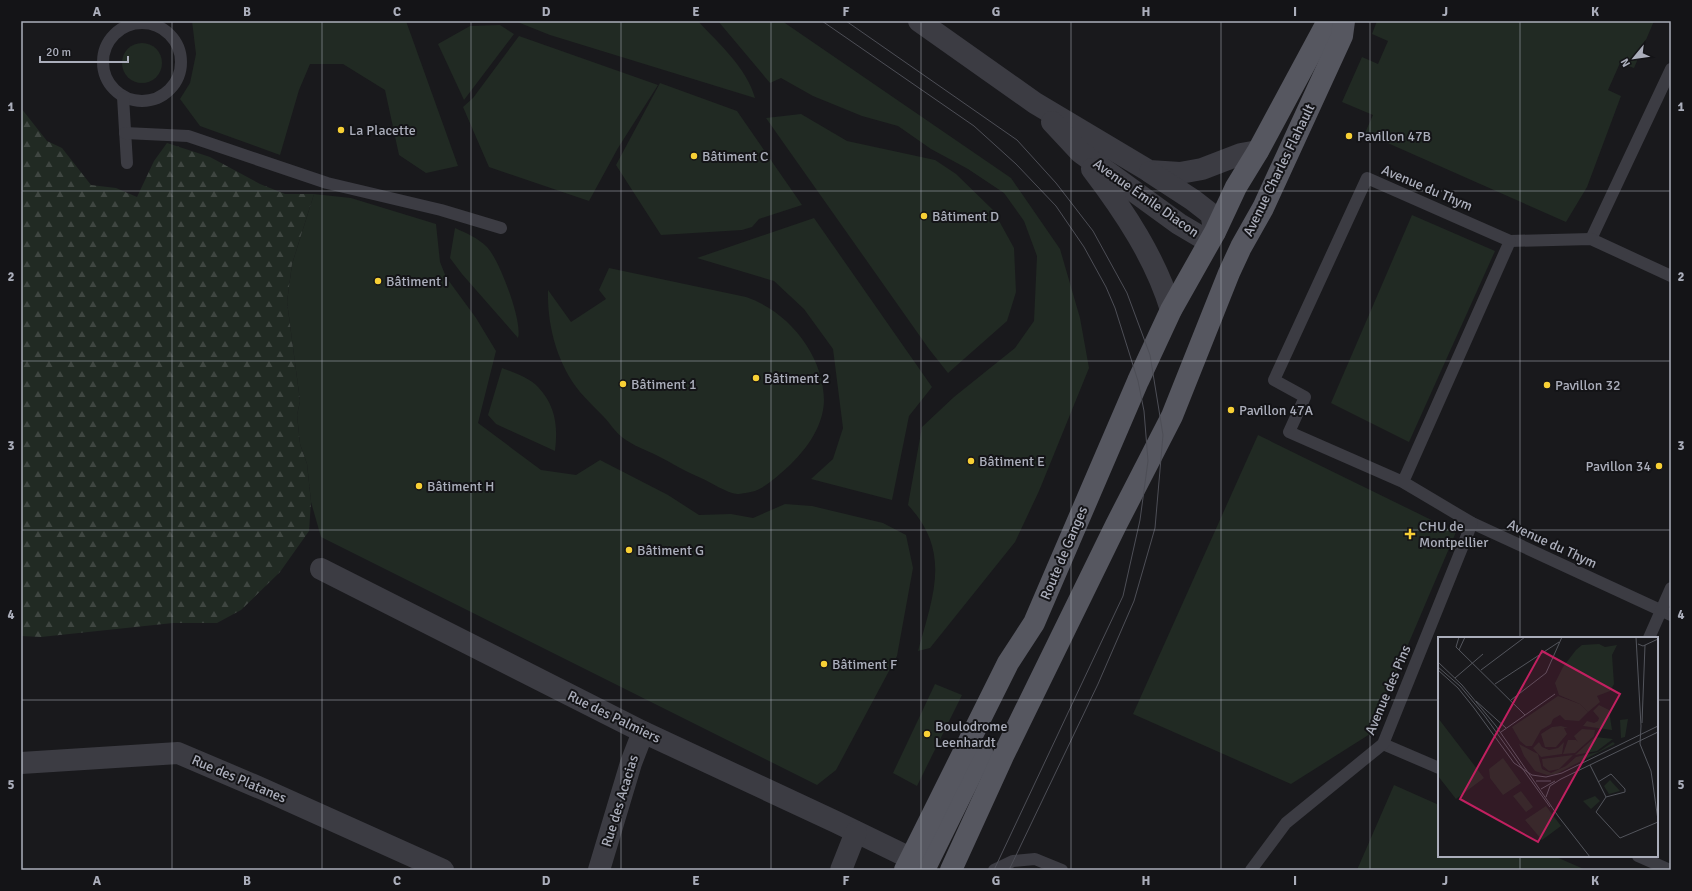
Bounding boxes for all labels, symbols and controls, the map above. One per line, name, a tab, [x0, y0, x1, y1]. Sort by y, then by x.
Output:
text: A	[93, 4, 102, 20]
text: B	[243, 4, 251, 20]
text: C	[393, 4, 401, 20]
text: D	[542, 4, 551, 20]
text: E	[692, 4, 700, 20]
text: F	[843, 4, 850, 20]
text: G	[992, 4, 1000, 20]
text: H	[1142, 4, 1150, 20]
text: I	[1293, 4, 1297, 20]
text: J	[1442, 4, 1448, 20]
text: K	[1591, 4, 1599, 20]
scale bar	[40, 38, 128, 64]
north arrow	[1614, 38, 1654, 78]
text: 20 m	[46, 45, 71, 60]
text: N	[1618, 56, 1633, 69]
text: 1	[7, 99, 15, 115]
text: 1	[1677, 99, 1685, 115]
street label: Avenue Charles Flahault	[1240, 101, 1318, 239]
place label: La Placette	[349, 122, 416, 139]
marker: La Placette	[336, 125, 346, 135]
place label: Pavillon 47B	[1357, 128, 1431, 145]
marker: Pavillon 47B	[1344, 131, 1354, 141]
place label: Bâtiment C	[702, 148, 768, 165]
marker: Bâtiment C	[689, 151, 699, 161]
street label: Avenue Émile Diacon	[1090, 155, 1202, 241]
street label: Avenue du Thym	[1379, 161, 1475, 215]
place label: Bâtiment D	[932, 208, 999, 225]
marker: Bâtiment D	[919, 211, 929, 221]
text: 2	[7, 269, 15, 285]
text: 2	[1677, 269, 1685, 285]
place label: Bâtiment I	[386, 273, 448, 290]
marker: Bâtiment I	[373, 276, 383, 286]
place label: Bâtiment 2	[764, 370, 830, 387]
marker: Bâtiment 2	[751, 373, 761, 383]
place label: Bâtiment 1	[631, 376, 697, 393]
place label: Pavillon 32	[1555, 377, 1621, 394]
marker: Bâtiment 1	[618, 379, 628, 389]
marker: Pavillon 32	[1542, 380, 1552, 390]
place label: Pavillon 47A	[1239, 402, 1314, 419]
marker: Pavillon 47A	[1226, 405, 1236, 415]
text: 3	[7, 438, 15, 454]
text: 3	[1677, 438, 1685, 454]
place label: Bâtiment E	[979, 453, 1045, 470]
marker: Bâtiment E	[966, 456, 976, 466]
place label: Pavillon 34	[1585, 458, 1651, 475]
marker: Pavillon 34	[1654, 461, 1664, 471]
place label: Bâtiment H	[427, 478, 494, 495]
marker: Bâtiment H	[414, 481, 424, 491]
street label: Route de Ganges	[1037, 504, 1091, 602]
street label: Avenue du Thym	[1504, 516, 1600, 572]
place label: CHU de Montpellier	[1419, 518, 1489, 551]
marker: CHU de Montpellier	[1404, 528, 1416, 540]
place label: Bâtiment G	[637, 542, 704, 559]
marker: Bâtiment G	[624, 545, 634, 555]
text: 4	[7, 607, 15, 623]
text: 4	[1677, 607, 1685, 623]
inset map	[1438, 637, 1658, 857]
street label: Avenue des Pins	[1361, 642, 1415, 738]
place label: Bâtiment F	[832, 656, 897, 673]
marker: Bâtiment F	[819, 659, 829, 669]
street label: Rue des Palmiers	[565, 687, 663, 747]
place label: Boulodrome Leenhardt	[935, 718, 1007, 751]
marker: Boulodrome Leenhardt	[922, 729, 932, 739]
street label: Rue des Platanes	[189, 751, 289, 807]
street label: Rue des Acacias	[598, 753, 642, 849]
text: 5	[7, 777, 15, 793]
text: 5	[1677, 777, 1685, 793]
text: A	[93, 873, 102, 889]
text: B	[243, 873, 251, 889]
text: C	[393, 873, 401, 889]
text: D	[542, 873, 551, 889]
text: E	[692, 873, 700, 889]
text: F	[843, 873, 850, 889]
text: G	[992, 873, 1000, 889]
text: H	[1142, 873, 1150, 889]
text: I	[1293, 873, 1297, 889]
text: J	[1442, 873, 1448, 889]
text: K	[1591, 873, 1599, 889]

